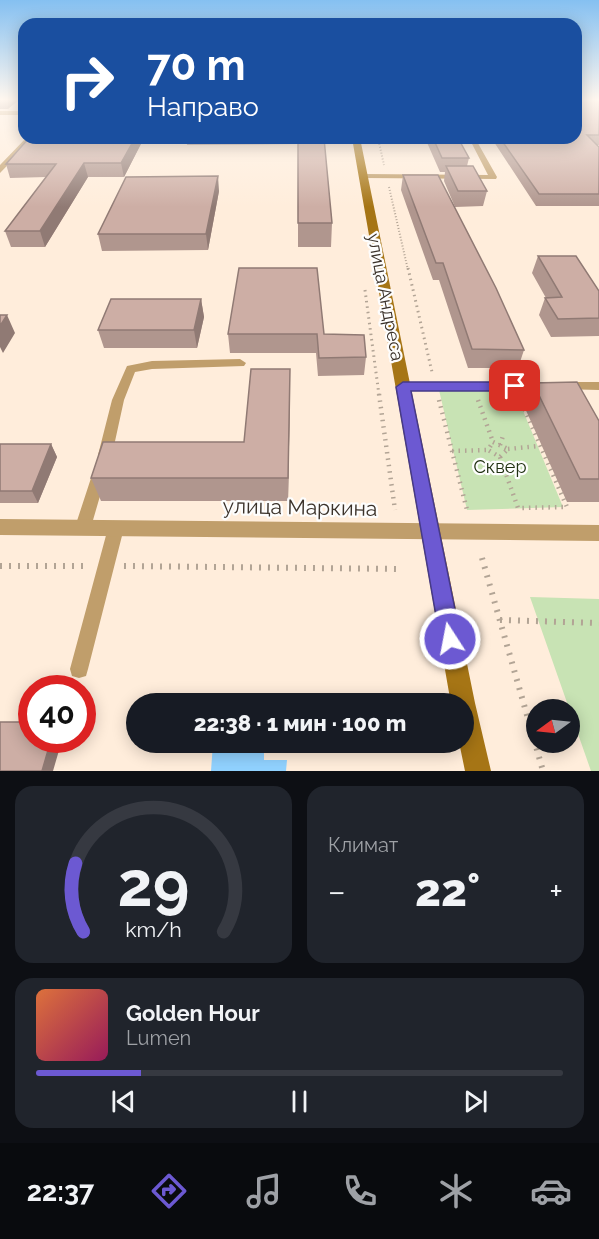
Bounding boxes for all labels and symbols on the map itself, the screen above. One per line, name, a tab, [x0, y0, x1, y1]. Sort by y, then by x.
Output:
street label: улица Андреса	[363, 231, 409, 363]
pin	[489, 360, 540, 411]
park label: Сквер	[473, 456, 527, 477]
street label: улица Маркина	[223, 493, 377, 521]
position arrow	[418, 607, 482, 671]
speed limit sign: 40	[18, 675, 96, 753]
north arrow	[526, 699, 580, 753]

